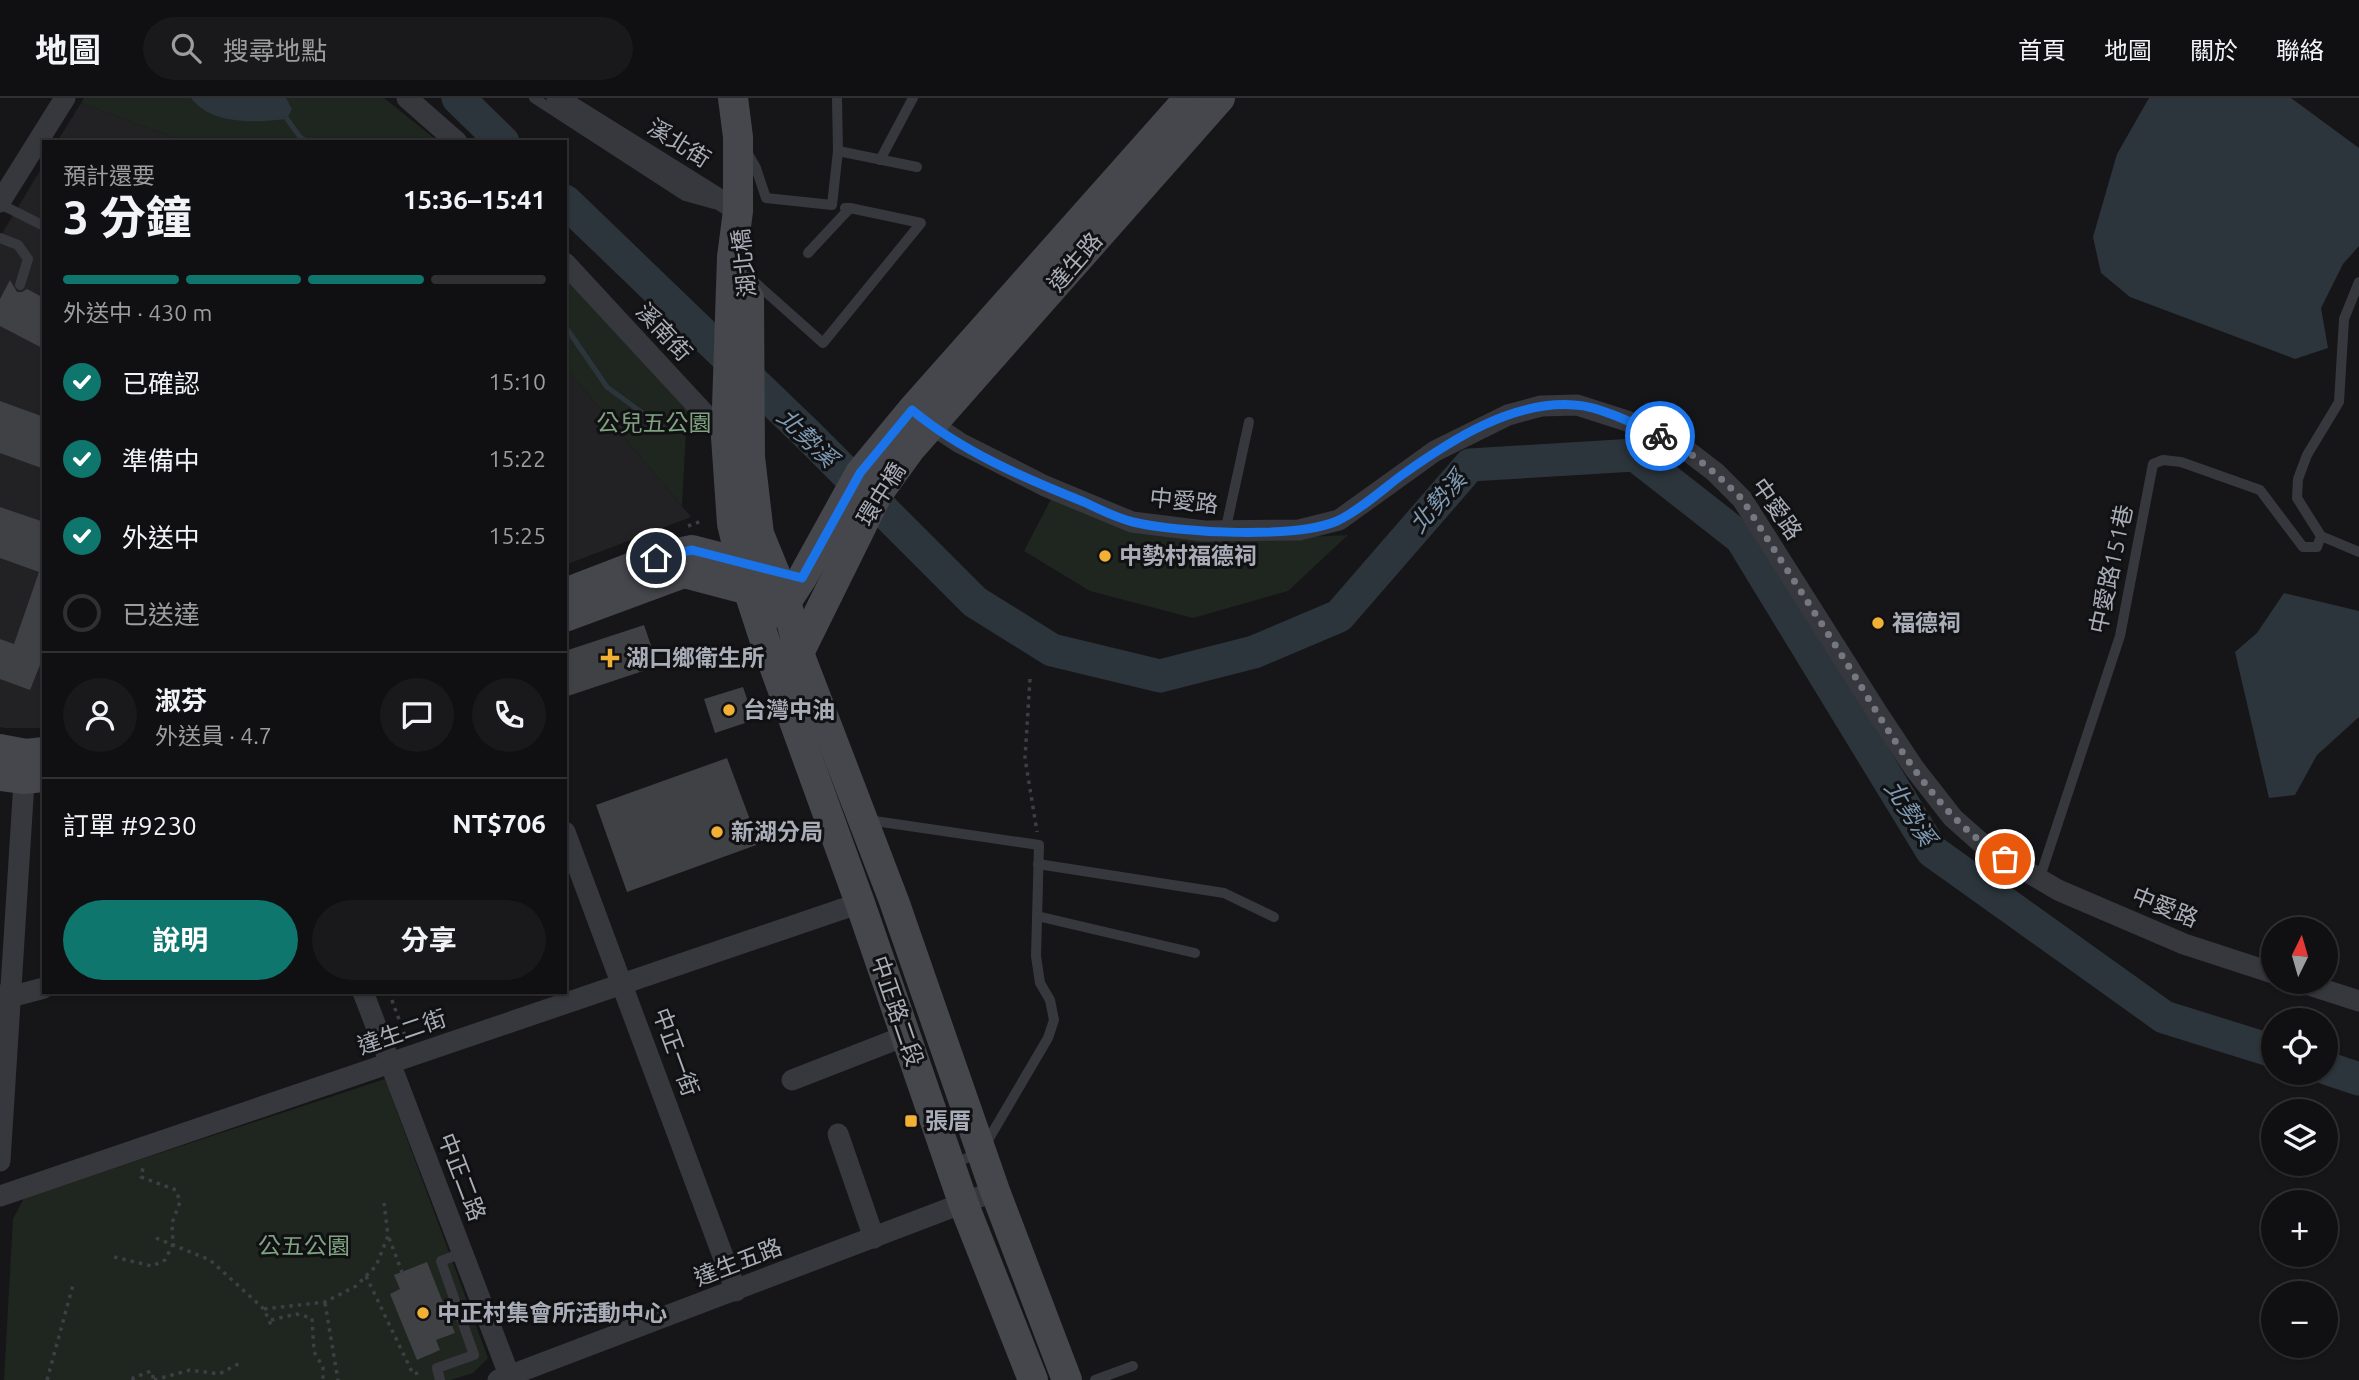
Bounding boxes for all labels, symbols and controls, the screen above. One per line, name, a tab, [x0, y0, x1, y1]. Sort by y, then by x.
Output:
search box	[143, 17, 633, 80]
icon: search	[167, 29, 205, 67]
text: 地圖	[35, 31, 101, 68]
text: 搜尋地點	[223, 36, 327, 65]
text: 首頁	[2018, 37, 2066, 64]
text: 地圖	[2104, 37, 2152, 64]
text: 關於	[2190, 37, 2238, 64]
text: 聯絡	[2276, 37, 2324, 64]
street label: 溪北街	[643, 114, 715, 171]
text: 預計還要	[63, 163, 155, 188]
text: 15:36–15:41	[403, 185, 546, 214]
text: 3 分鐘	[63, 191, 192, 243]
street label: 湖北橋	[727, 227, 760, 299]
street label: 達生路	[1043, 227, 1107, 296]
street label: 溪南街	[632, 298, 697, 365]
text: 外送中 · 430 m	[63, 300, 212, 325]
icon: check	[63, 363, 101, 401]
text: 已確認	[122, 369, 200, 398]
text: 15:10	[488, 369, 546, 394]
courier	[1625, 401, 1695, 471]
water label: 北勢溪	[772, 403, 845, 474]
park label: 公兒五公園	[597, 410, 712, 435]
icon: bike	[1641, 417, 1679, 455]
icon: check	[63, 440, 101, 478]
text: 準備中	[122, 446, 200, 475]
text: 15:22	[488, 446, 546, 471]
street label: 環中橋	[852, 458, 909, 530]
water label: 北勢溪	[1404, 463, 1473, 538]
street label: 中愛路	[1747, 473, 1807, 544]
street label: 中愛路	[1148, 484, 1220, 517]
street label: 中愛路151巷	[2085, 502, 2136, 636]
icon: check	[63, 517, 101, 555]
text: 外送中	[122, 523, 200, 552]
text: 15:25	[488, 523, 546, 548]
pin	[626, 528, 686, 588]
icon: home	[637, 539, 675, 577]
place label: 中勢村福德祠	[1119, 543, 1257, 568]
marker: 中勢村福德祠	[1097, 548, 1113, 564]
text: 已送達	[122, 600, 200, 629]
place label: 福德祠	[1892, 610, 1961, 635]
marker: 福德祠	[1870, 615, 1886, 631]
place label: 湖口鄉衛生所	[626, 645, 764, 670]
marker: 湖口鄉衛生所	[600, 648, 620, 668]
button: person	[63, 678, 137, 752]
button: chat	[380, 678, 454, 752]
button: phone	[472, 678, 546, 752]
text: 淑芬	[155, 686, 207, 715]
place label: 台灣中油	[743, 697, 835, 722]
marker: 台灣中油	[721, 702, 737, 718]
text: 外送員 · 4.7	[155, 723, 272, 748]
water label: 北勢溪	[1879, 775, 1943, 853]
text: NT$706	[452, 809, 546, 838]
text: 訂單 #9230	[63, 811, 197, 840]
place label: 新湖分局	[731, 819, 823, 844]
marker: 新湖分局	[709, 824, 725, 840]
pin	[1975, 829, 2035, 889]
icon: bag	[1986, 840, 2024, 878]
street label: 中愛路	[2129, 882, 2202, 931]
button: 說明	[63, 900, 298, 980]
button: 分享	[312, 900, 546, 980]
north arrow	[2261, 917, 2338, 994]
map controls	[2261, 917, 2338, 1358]
street label: 中正路二段	[867, 952, 928, 1069]
street label: 中正一街	[649, 1004, 704, 1099]
street label: 達生二街	[354, 1005, 449, 1058]
button: locate	[2261, 1008, 2338, 1085]
button: layers	[2261, 1099, 2338, 1176]
place label: 張厝	[925, 1108, 971, 1133]
marker: 張厝	[903, 1113, 919, 1129]
street label: 中正二路	[434, 1129, 491, 1224]
button: +	[2261, 1190, 2338, 1267]
park label: 公五公園	[258, 1233, 350, 1258]
street label: 達生五路	[690, 1233, 785, 1290]
button: −	[2261, 1281, 2338, 1358]
place label: 中正村集會所活動中心	[437, 1300, 667, 1325]
marker: 中正村集會所活動中心	[415, 1305, 431, 1321]

